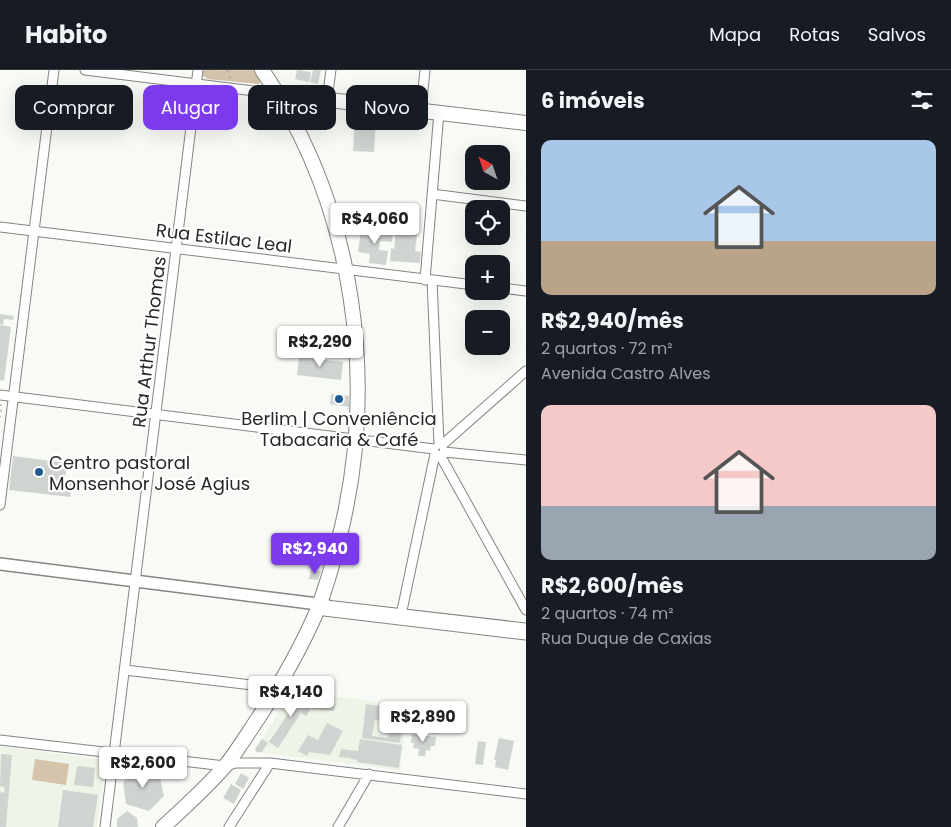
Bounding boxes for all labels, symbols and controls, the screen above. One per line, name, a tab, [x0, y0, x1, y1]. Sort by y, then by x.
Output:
text: Habito	[25, 18, 107, 51]
text: Mapa	[709, 22, 761, 47]
text: Rotas	[789, 22, 840, 47]
text: Salvos	[868, 22, 926, 47]
chip: Comprar	[15, 85, 133, 130]
chip: Alugar	[143, 85, 238, 130]
chip: Filtros	[248, 85, 336, 130]
chip: Novo	[346, 85, 428, 130]
text: 6 imóveis	[541, 86, 645, 115]
icon: filters	[908, 86, 936, 114]
north arrow	[465, 145, 510, 190]
map controls	[465, 145, 510, 355]
icon: home	[694, 172, 784, 262]
button: locate	[465, 200, 510, 245]
pin: R$4,060	[329, 202, 421, 245]
text: R$4,060	[341, 207, 409, 230]
street label: Rua Estilac Leal	[155, 217, 293, 259]
street label: Rua Arthur Thomas	[126, 255, 172, 429]
button: +	[465, 255, 510, 300]
text: R$2,940/mês	[541, 306, 684, 335]
button: −	[465, 310, 510, 355]
pin: R$2,290	[274, 326, 366, 368]
text: R$2,290	[288, 330, 352, 353]
text: 2 quartos · 72 m²	[541, 337, 673, 360]
text: Avenida Castro Alves	[541, 362, 711, 385]
marker: Berlim | Conveniência Tabacaria & Café	[333, 393, 345, 405]
place label: Berlim | Conveniência Tabacaria & Café	[241, 406, 437, 452]
icon: home	[694, 437, 784, 527]
place label: Centro pastoral Monsenhor José Agius	[49, 450, 250, 496]
marker: Centro pastoral Monsenhor José Agius	[33, 466, 45, 478]
pin: R$2,940	[269, 532, 361, 575]
text: R$2,940	[282, 537, 348, 560]
text: R$2,600/mês	[541, 571, 684, 600]
text: 2 quartos · 74 m²	[541, 602, 674, 625]
text: Rua Duque de Caxias	[541, 627, 712, 650]
pin: R$4,140	[245, 676, 337, 718]
text: R$4,140	[259, 680, 323, 703]
pin: R$2,890	[377, 700, 469, 743]
text: R$2,890	[390, 705, 456, 728]
pin: R$2,600	[97, 746, 189, 789]
text: R$2,600	[110, 751, 176, 774]

